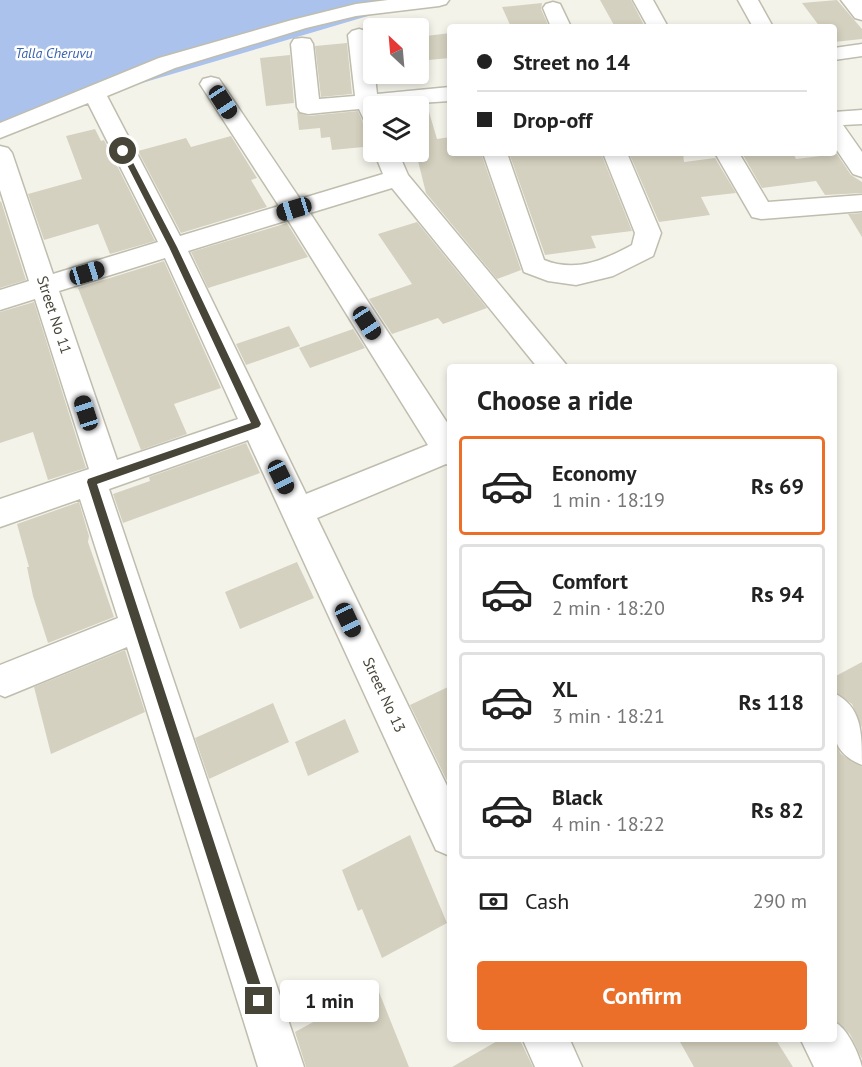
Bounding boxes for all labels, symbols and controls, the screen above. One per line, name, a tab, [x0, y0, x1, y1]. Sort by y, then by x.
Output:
north arrow	[363, 18, 429, 84]
map controls	[363, 18, 429, 162]
water label: Talla Cheruvu	[15, 44, 93, 62]
text: Street no 14	[513, 48, 630, 76]
car	[206, 82, 240, 122]
button: layers	[363, 96, 429, 162]
text: Drop-off	[513, 106, 592, 134]
route start	[109, 137, 136, 164]
car	[274, 195, 314, 223]
car	[67, 259, 107, 287]
street label: Street No 11	[33, 273, 76, 356]
car	[350, 303, 384, 343]
text: Choose a ride	[477, 383, 633, 417]
car	[72, 393, 100, 433]
car	[265, 457, 297, 497]
icon: car	[480, 459, 534, 513]
text: Economy	[552, 459, 636, 487]
text: Rs 69	[751, 472, 804, 500]
text: 1 min · 18:19	[552, 487, 665, 513]
icon: car	[480, 567, 534, 621]
text: Comfort	[552, 567, 628, 595]
text: Rs 94	[751, 580, 804, 608]
text: 2 min · 18:20	[552, 595, 665, 621]
car	[332, 600, 364, 640]
street label: Street No 13	[359, 654, 410, 735]
icon: car	[480, 675, 534, 729]
text: XL	[552, 675, 577, 703]
text: Rs 118	[738, 688, 804, 716]
text: 3 min · 18:21	[552, 703, 665, 729]
icon: car	[480, 783, 534, 837]
text: Black	[552, 783, 603, 811]
text: Rs 82	[751, 796, 804, 824]
text: 4 min · 18:22	[552, 811, 665, 837]
icon: cash	[477, 885, 510, 918]
text: Cash	[525, 887, 569, 915]
text: 290 m	[753, 888, 807, 914]
button: Confirm	[477, 961, 807, 1030]
callout: 1 min	[280, 980, 379, 1022]
route end	[245, 987, 272, 1014]
text: 1 min	[305, 988, 354, 1014]

